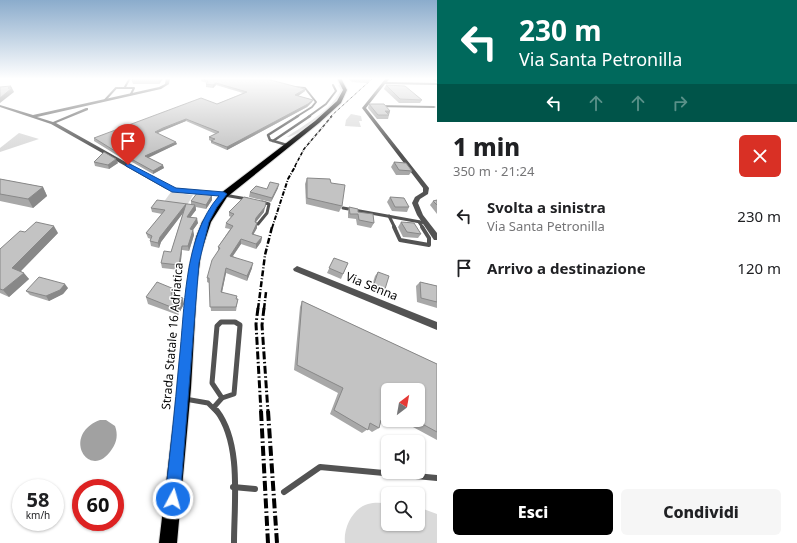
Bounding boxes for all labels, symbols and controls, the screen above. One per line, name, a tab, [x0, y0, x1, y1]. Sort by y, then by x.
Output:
text: 230 m	[519, 11, 602, 49]
icon: left	[453, 16, 505, 68]
text: Via Santa Petronilla	[519, 47, 682, 71]
icon: left	[543, 92, 565, 114]
icon: ahead	[585, 92, 607, 114]
icon: ahead	[627, 92, 649, 114]
icon: right	[669, 92, 691, 114]
pin	[111, 124, 145, 165]
icon: arrive	[117, 130, 139, 152]
text: 1 min	[453, 130, 520, 163]
button: close	[739, 135, 781, 177]
text: 350 m · 21:24	[453, 162, 534, 180]
text: Svolta a sinistra	[487, 197, 606, 217]
icon: left	[453, 205, 475, 227]
text: 230 m	[737, 206, 781, 226]
text: Via Santa Petronilla	[487, 217, 605, 235]
icon: arrive	[453, 257, 475, 279]
text: Arrivo a destinazione	[487, 258, 646, 278]
text: 120 m	[737, 258, 781, 278]
street label: Strada Statale 16 Adriatica	[157, 262, 187, 410]
street label: Via Senna	[343, 268, 401, 304]
north arrow	[381, 383, 425, 427]
map controls	[381, 383, 425, 531]
button: sound	[381, 435, 425, 479]
position arrow	[152, 478, 194, 520]
speed limit sign: 60	[72, 479, 124, 531]
text: 58	[27, 486, 49, 513]
button: search	[381, 487, 425, 531]
button: Esci	[453, 489, 613, 535]
button: Condividi	[621, 489, 781, 535]
text: km/h	[26, 508, 50, 522]

